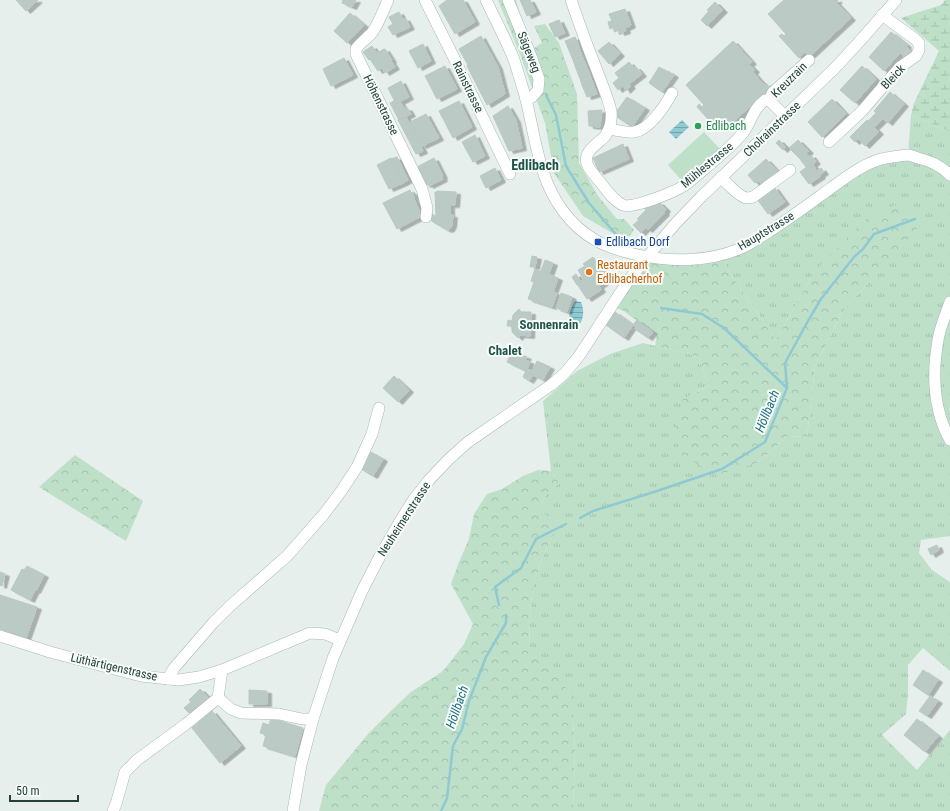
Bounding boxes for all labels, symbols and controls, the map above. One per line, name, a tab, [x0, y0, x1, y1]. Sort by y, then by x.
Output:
street label: Sägeweg	[514, 30, 544, 75]
street label: Rainstrasse	[450, 59, 487, 115]
street label: Kreuzrain	[768, 59, 810, 101]
street label: Bleick	[878, 61, 908, 92]
street label: Höhenstrasse	[360, 73, 402, 138]
street label: Cholrainstrasse	[741, 98, 804, 160]
place label: Edlibach	[706, 119, 747, 133]
marker: Edlibach	[693, 121, 703, 131]
street label: Mühlestrasse	[678, 139, 736, 191]
district label: Edlibach	[511, 157, 559, 173]
street label: Hauptstrasse	[735, 209, 797, 253]
place label: Edlibach Dorf	[606, 235, 670, 249]
marker: Edlibach Dorf	[593, 237, 603, 247]
place label: Restaurant Edlibacherhof	[597, 258, 662, 286]
marker: Restaurant Edlibacherhof	[584, 267, 594, 277]
district label: Sonnenrain	[520, 317, 578, 332]
district label: Chalet	[488, 343, 522, 358]
water label: Höllbach	[752, 388, 782, 434]
street label: Neuheimerstrasse	[375, 479, 434, 559]
street label: Lüthärtigenstrasse	[69, 650, 159, 684]
water label: Höllbach	[443, 684, 471, 730]
scale bar	[10, 777, 78, 803]
text: 50 m	[16, 784, 40, 798]

